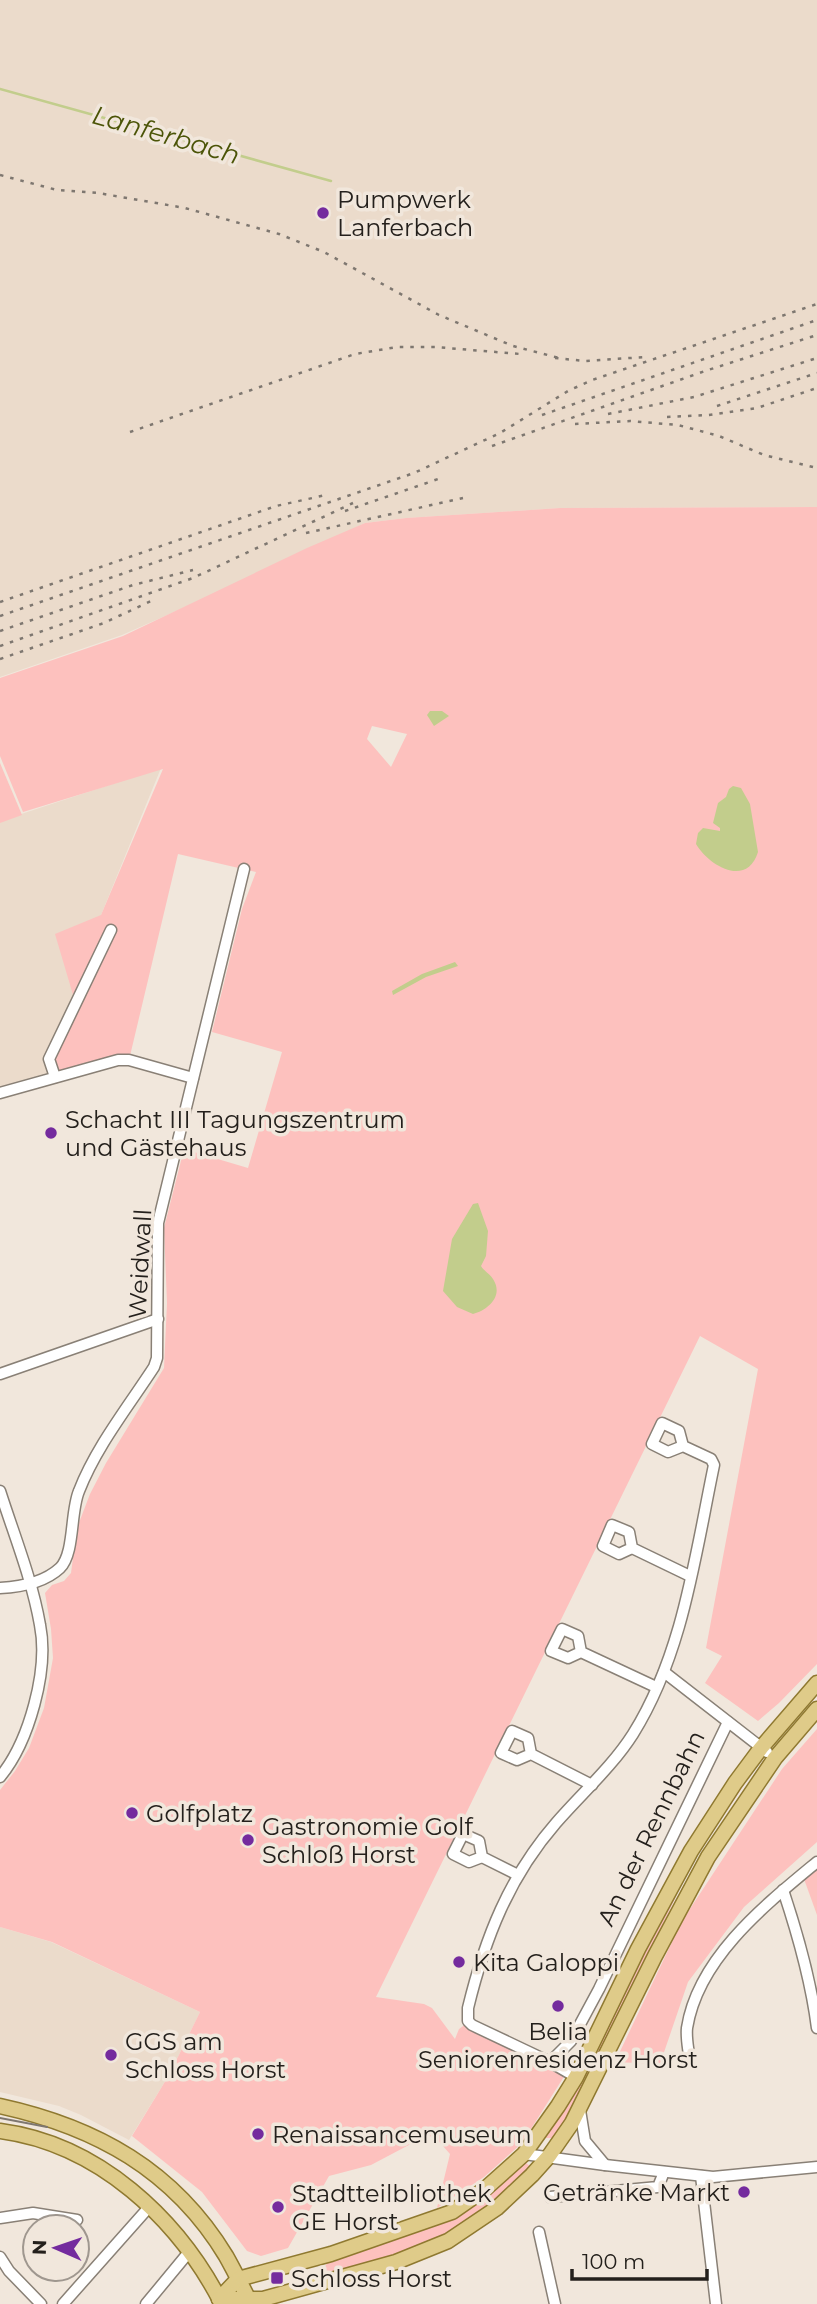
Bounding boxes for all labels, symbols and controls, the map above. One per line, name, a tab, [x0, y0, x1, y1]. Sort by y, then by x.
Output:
water label: Lanferbach	[88, 99, 244, 171]
place label: Pumpwerk Lanferbach	[337, 185, 473, 242]
marker: Pumpwerk Lanferbach	[315, 205, 331, 221]
place label: Schacht III Tagungszentrum und Gästehaus	[65, 1105, 405, 1162]
marker: Schacht III Tagungszentrum und Gästehaus	[43, 1125, 59, 1141]
street label: Weidwall	[123, 1208, 157, 1320]
street label: An der Rennbahn	[591, 1726, 711, 1930]
place label: Golfplatz	[146, 1799, 253, 1828]
marker: Golfplatz	[124, 1805, 140, 1821]
place label: Gastronomie Golf Schloß Horst	[262, 1812, 474, 1869]
marker: Gastronomie Golf Schloß Horst	[240, 1832, 256, 1848]
place label: Kita Galoppi	[473, 1948, 619, 1977]
marker: Kita Galoppi	[451, 1954, 467, 1970]
marker: Belia Seniorenresidenz Horst	[550, 1998, 566, 2014]
place label: Belia Seniorenresidenz Horst	[418, 2017, 698, 2074]
place label: GGS am Schloss Horst	[125, 2027, 286, 2084]
marker: GGS am Schloss Horst	[103, 2047, 119, 2063]
place label: Renaissancemuseum	[272, 2120, 532, 2149]
marker: Renaissancemuseum	[250, 2126, 266, 2142]
place label: Getränke Markt	[543, 2178, 730, 2207]
place label: Stadtteilbliothek GE Horst	[292, 2179, 492, 2236]
marker: Getränke Markt	[736, 2184, 752, 2200]
marker: Stadtteilbliothek GE Horst	[270, 2199, 286, 2215]
north arrow	[21, 2213, 91, 2283]
scale bar	[572, 2238, 707, 2282]
text: N	[28, 2239, 51, 2256]
text: 100 m	[582, 2249, 645, 2274]
place label: Schloss Horst	[291, 2264, 452, 2293]
marker: Schloss Horst	[269, 2270, 285, 2286]

